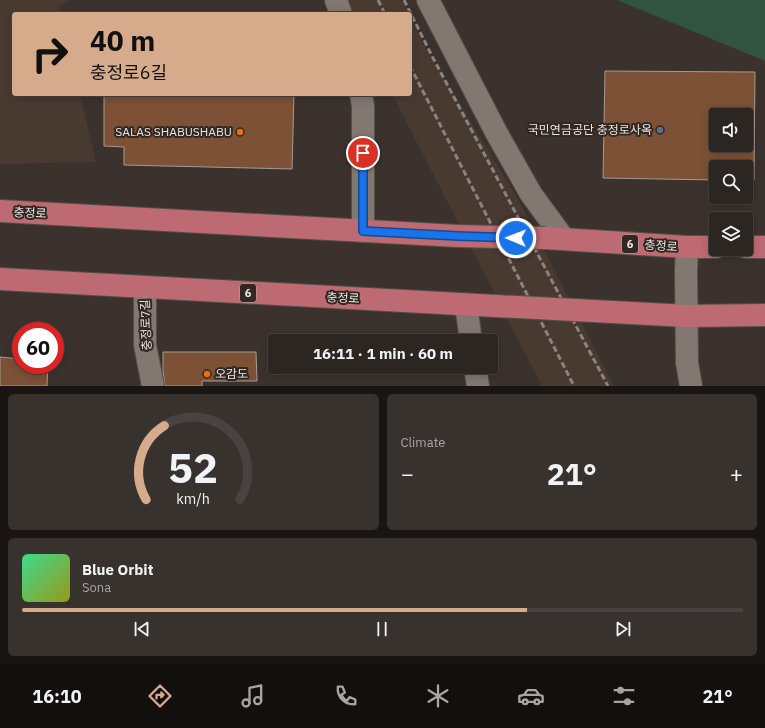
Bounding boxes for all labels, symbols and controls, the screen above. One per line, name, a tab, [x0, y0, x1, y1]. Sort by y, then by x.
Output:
text: 40 m	[90, 22, 155, 59]
icon: right	[24, 28, 76, 80]
text: 충정로6길	[90, 61, 167, 84]
map controls	[709, 108, 753, 256]
button: sound	[709, 108, 753, 152]
place label: 국민연금공단 충정로사옥	[528, 122, 652, 137]
place label: SALAS SHABUSHABU	[115, 124, 232, 139]
marker: 국민연금공단 충정로사옥	[655, 125, 665, 135]
marker: SALAS SHABUSHABU	[235, 127, 245, 137]
pin	[346, 136, 380, 170]
icon: arrive	[352, 142, 374, 164]
button: search	[709, 160, 753, 204]
street label: 충정로	[13, 204, 47, 221]
button: layers	[709, 212, 753, 256]
position arrow	[495, 217, 537, 259]
road number: 6	[622, 235, 638, 253]
street label: 충정로	[644, 237, 678, 254]
road number: 6	[240, 284, 256, 302]
street label: 충정로	[326, 289, 360, 306]
street label: 충정로7길	[137, 299, 154, 351]
speed limit sign: 60	[12, 322, 64, 374]
text: 16:11 · 1 min · 60 m	[313, 344, 453, 363]
place label: 오감도	[215, 366, 248, 381]
marker: 오감도	[202, 369, 212, 379]
text: Climate	[401, 434, 445, 451]
text: 52	[168, 440, 218, 494]
text: 21°	[547, 454, 597, 493]
text: −	[401, 459, 414, 488]
text: +	[730, 459, 743, 488]
text: km/h	[176, 489, 210, 508]
text: Blue Orbit	[82, 560, 153, 579]
text: Sona	[82, 579, 111, 596]
icon: previous	[131, 618, 153, 640]
icon: pause	[371, 618, 393, 640]
icon: next	[612, 618, 634, 640]
icon: directions	[146, 682, 174, 710]
icon: music	[239, 682, 267, 710]
icon: phone	[332, 682, 360, 710]
icon: climate	[424, 682, 452, 710]
icon: car	[517, 682, 545, 710]
icon: filters	[610, 682, 638, 710]
text: 16:10	[32, 685, 82, 708]
text: 21°	[703, 685, 733, 708]

